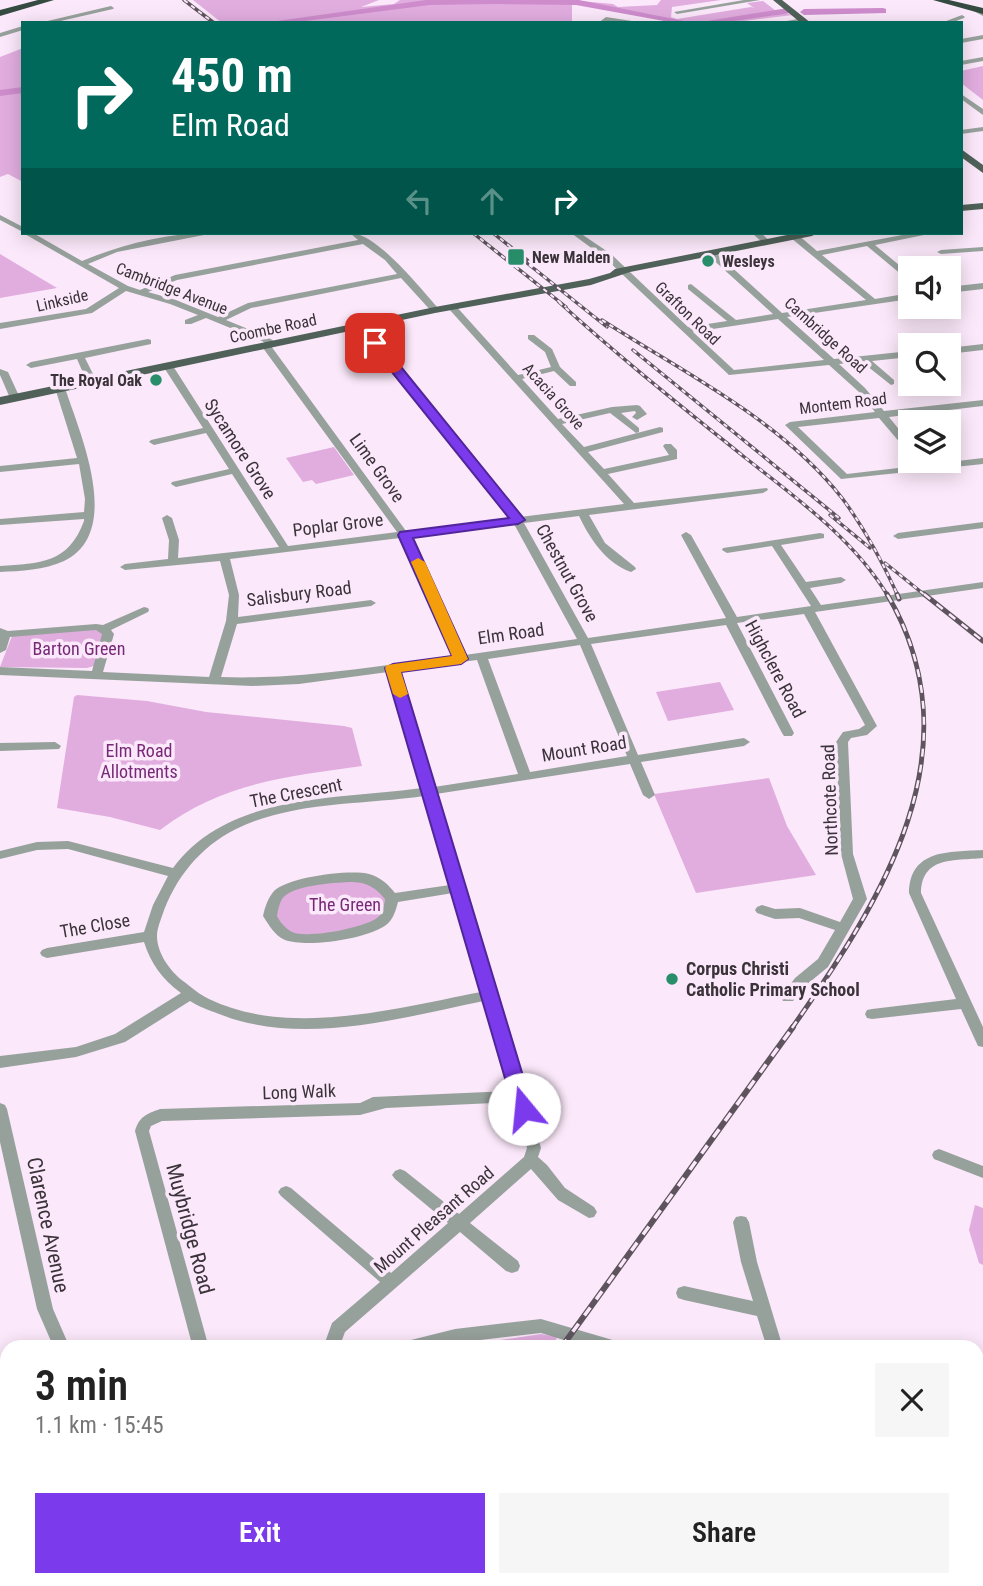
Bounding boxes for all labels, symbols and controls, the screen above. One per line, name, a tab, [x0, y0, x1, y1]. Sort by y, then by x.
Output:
text: 450 m	[171, 47, 293, 104]
icon: right	[56, 49, 147, 140]
text: Elm Road	[171, 106, 290, 144]
icon: left	[400, 182, 438, 220]
icon: ahead	[473, 182, 511, 220]
icon: right	[546, 182, 584, 220]
marker: New Malden	[506, 247, 526, 267]
place label: New Malden	[532, 248, 611, 267]
place label: Wesleys	[722, 252, 775, 271]
marker: Wesleys	[700, 253, 716, 269]
map controls	[898, 256, 961, 473]
button: sound	[898, 256, 961, 319]
street label: Cambridge Avenue	[113, 258, 230, 319]
street label: Grafton Road	[651, 278, 724, 349]
street label: Linkside	[34, 285, 90, 316]
street label: Cambridge Road	[781, 293, 871, 377]
street label: Coombe Road	[228, 310, 318, 347]
pin	[345, 313, 405, 373]
icon: arrive	[356, 324, 394, 362]
button: search	[898, 333, 961, 396]
street label: Acacia Grove	[519, 359, 588, 434]
place label: The Royal Oak	[50, 371, 142, 390]
marker: The Royal Oak	[148, 372, 164, 388]
street label: Montem Road	[798, 389, 888, 418]
street label: Sycamore Grove	[200, 395, 281, 503]
button: layers	[898, 410, 961, 473]
street label: Lime Grove	[345, 429, 409, 506]
street label: Poplar Grove	[291, 509, 384, 540]
street label: Chestnut Grove	[532, 520, 603, 625]
street label: Salisbury Road	[245, 577, 353, 610]
street label: Highclere Road	[741, 616, 810, 721]
street label: Elm Road	[476, 618, 546, 649]
park label: Barton Green	[33, 638, 125, 659]
street label: Mount Road	[540, 731, 628, 766]
park label: Elm Road Allotments	[100, 740, 178, 782]
street label: Northcote Road	[817, 744, 842, 856]
street label: The Crescent	[248, 773, 344, 812]
park label: The Green	[309, 894, 381, 915]
street label: The Close	[58, 909, 132, 942]
place label: Corpus Christi Catholic Primary School	[686, 958, 860, 1000]
marker: Corpus Christi Catholic Primary School	[664, 971, 680, 987]
position arrow	[487, 1072, 561, 1146]
street label: Long Walk	[262, 1080, 336, 1103]
street label: Clarence Avenue	[22, 1155, 74, 1295]
street label: Muybridge Road	[161, 1161, 219, 1297]
street label: Mount Pleasant Road	[369, 1162, 498, 1277]
text: 3 min	[35, 1361, 128, 1410]
button: close	[875, 1363, 949, 1437]
text: 1.1 km · 15:45	[35, 1412, 164, 1439]
button: Exit	[35, 1493, 485, 1573]
button: Share	[499, 1493, 949, 1573]

